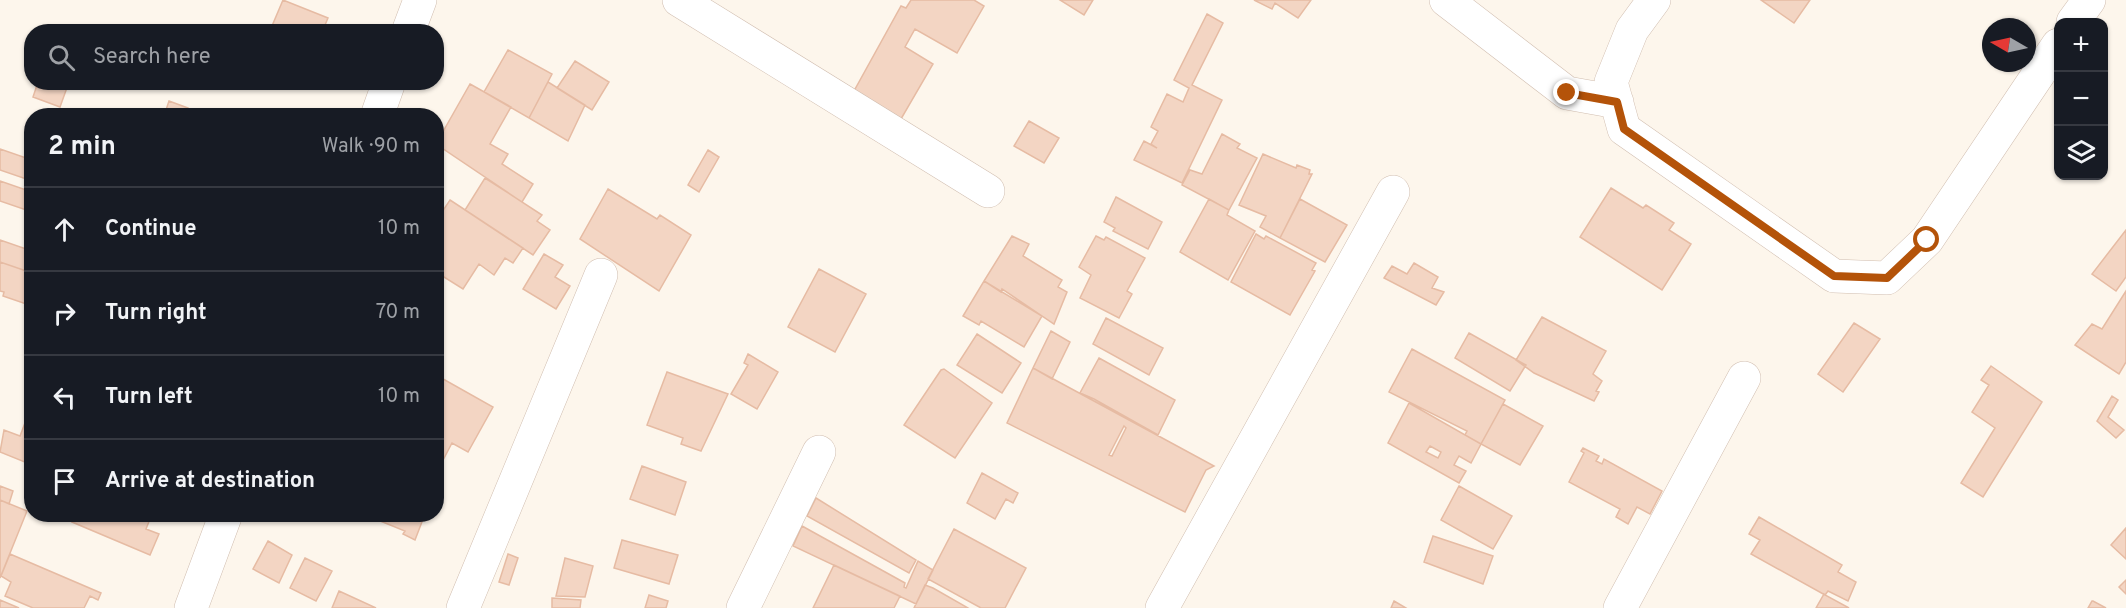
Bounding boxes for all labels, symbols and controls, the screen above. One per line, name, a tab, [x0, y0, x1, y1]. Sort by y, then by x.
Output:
north arrow	[1982, 18, 2036, 72]
map controls	[2054, 18, 2108, 180]
button: +	[2054, 18, 2108, 72]
search box	[24, 24, 444, 90]
icon: search	[45, 41, 78, 74]
text: Search here	[93, 44, 211, 71]
button: −	[2054, 72, 2108, 126]
route end	[1553, 79, 1579, 105]
button: layers	[2054, 126, 2108, 180]
text: 2 min	[48, 131, 116, 164]
text: Walk · 90 m	[322, 134, 420, 160]
icon: ahead	[48, 213, 81, 246]
text: Continue	[105, 216, 196, 243]
text: 10 m	[378, 216, 420, 242]
route start	[1913, 226, 1939, 252]
icon: right	[48, 297, 81, 330]
text: Turn right	[105, 300, 207, 327]
text: 70 m	[376, 300, 420, 326]
icon: left	[48, 381, 81, 414]
text: Turn left	[105, 384, 193, 411]
text: 10 m	[378, 384, 420, 410]
icon: arrive	[48, 465, 81, 498]
text: Arrive at destination	[105, 468, 315, 495]

